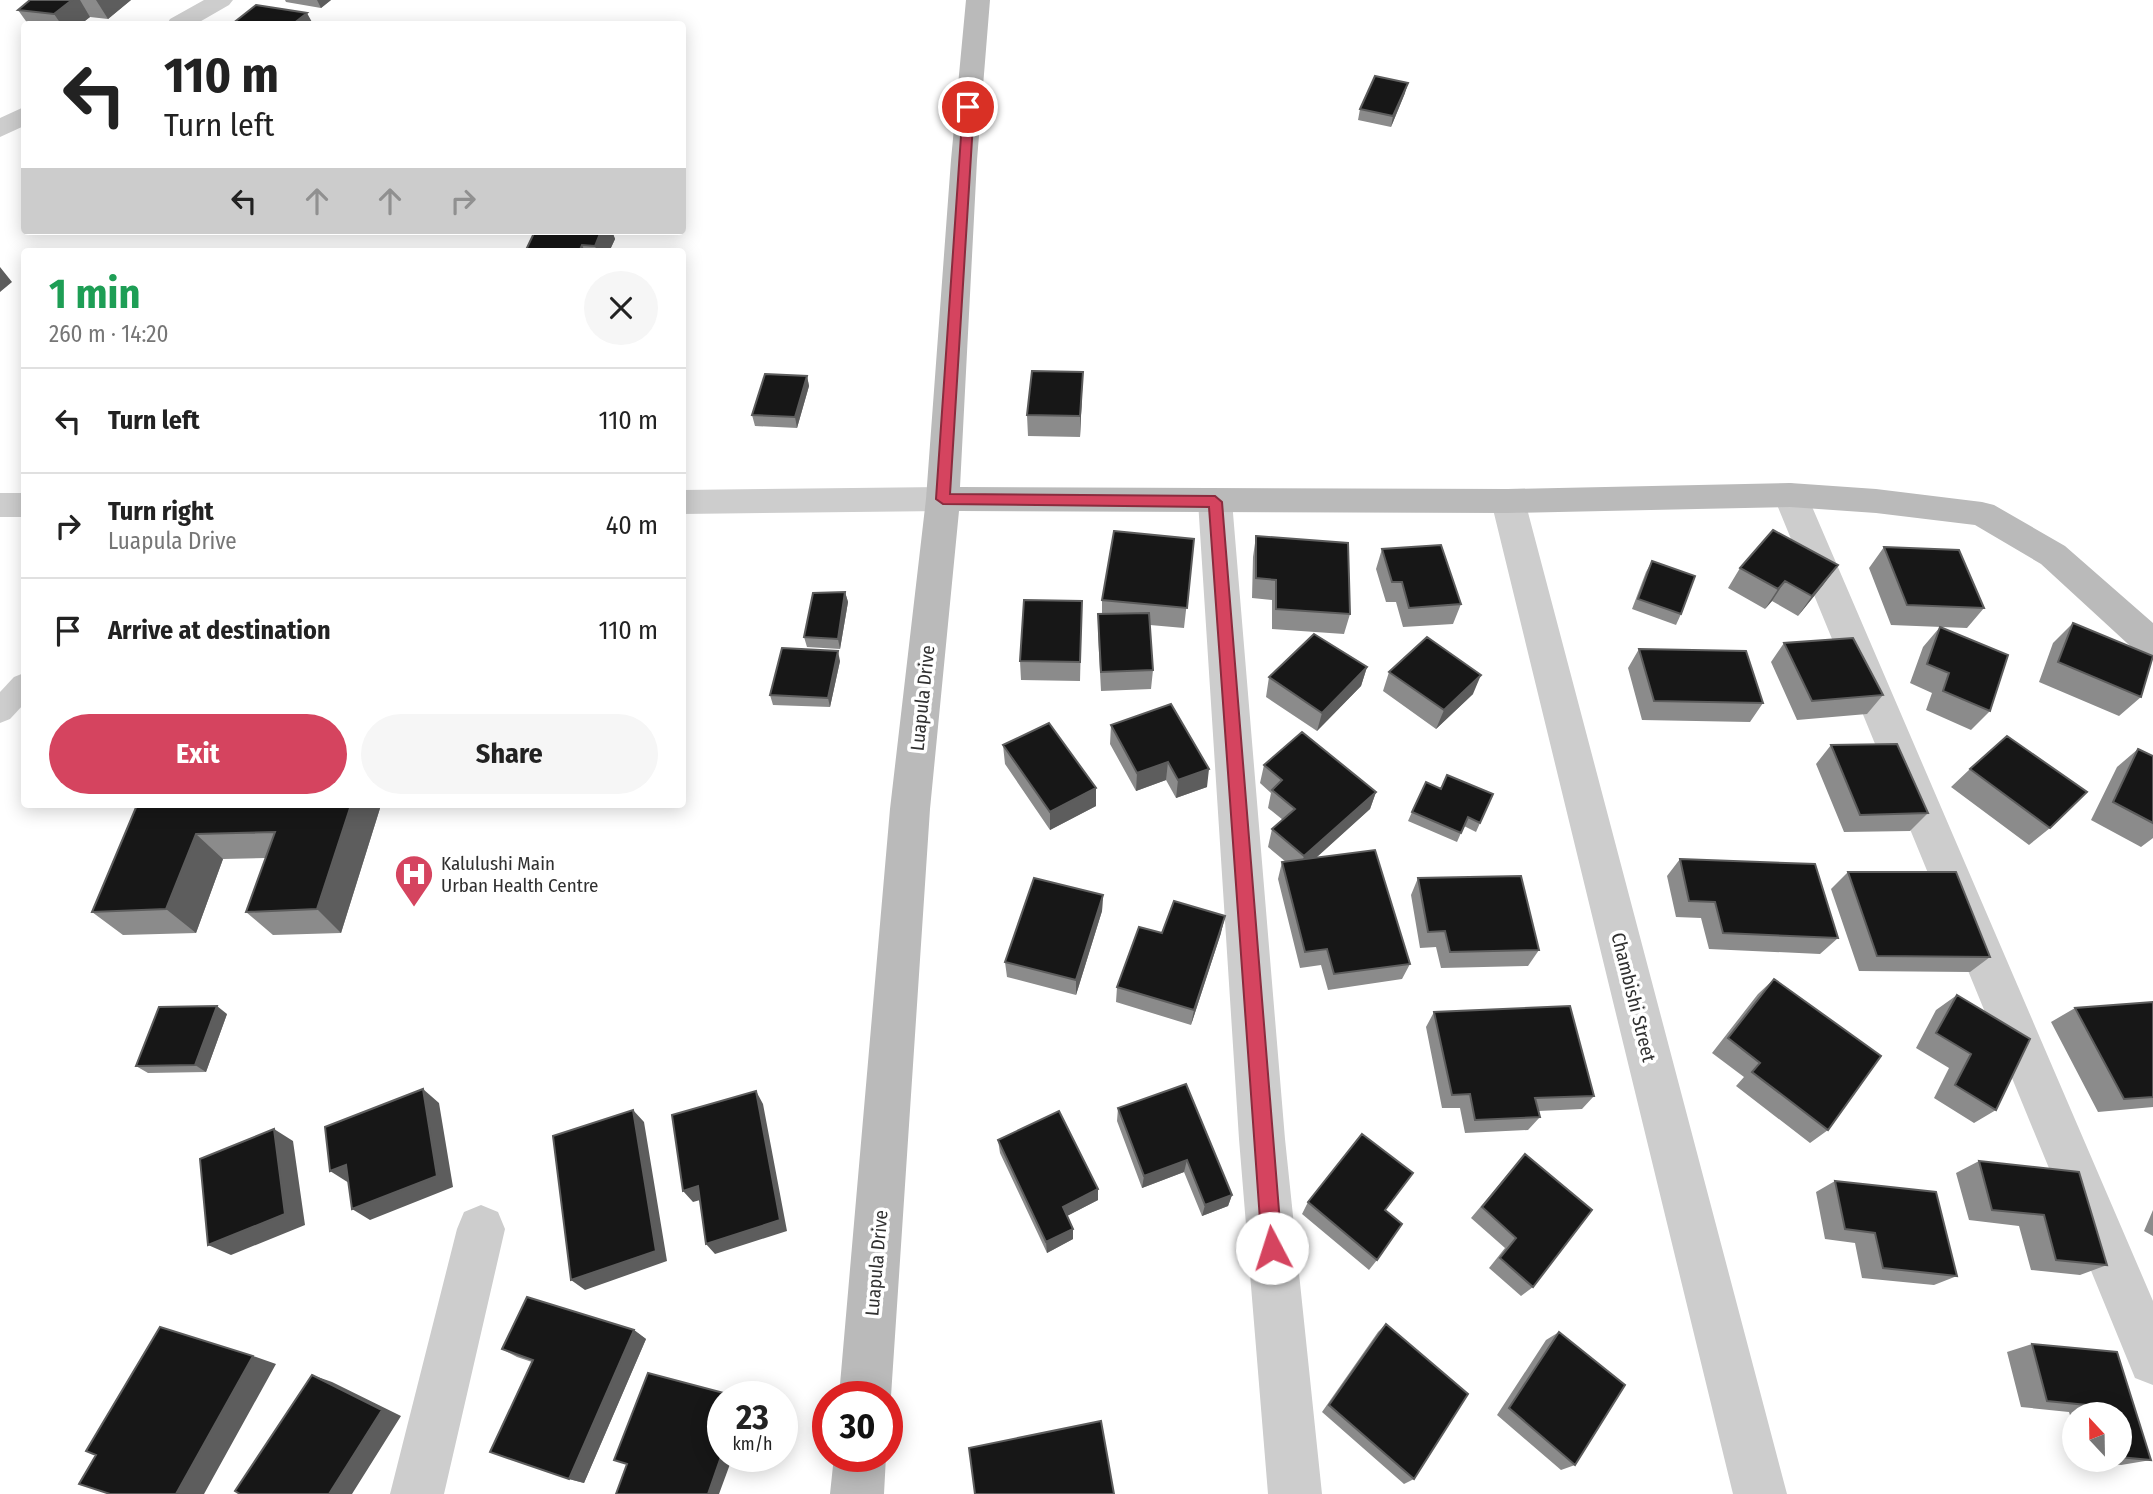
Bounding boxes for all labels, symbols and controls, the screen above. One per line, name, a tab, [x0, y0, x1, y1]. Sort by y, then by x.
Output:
text: 110 m	[164, 46, 279, 105]
icon: left	[49, 49, 140, 140]
pin	[938, 77, 998, 137]
icon: arrive	[949, 88, 987, 126]
text: Turn left	[164, 106, 274, 144]
icon: left	[225, 182, 263, 220]
icon: ahead	[298, 182, 336, 220]
icon: ahead	[371, 182, 409, 220]
icon: right	[444, 182, 482, 220]
text: 1 min	[49, 269, 140, 319]
button: close	[584, 271, 658, 345]
text: 260 m · 14:20	[49, 320, 168, 348]
icon: left	[49, 402, 87, 440]
text: Turn left	[108, 405, 200, 436]
text: 110 m	[598, 405, 658, 436]
text: Turn right	[108, 496, 214, 527]
icon: right	[49, 507, 87, 545]
text: 40 m	[606, 510, 658, 541]
text: Luapula Drive	[108, 527, 237, 555]
icon: arrive	[49, 612, 87, 650]
text: Arrive at destination	[108, 615, 331, 646]
text: 110 m	[598, 615, 658, 646]
street label: Luapula Drive	[906, 644, 939, 752]
button: Exit	[49, 714, 347, 794]
button: Share	[361, 714, 658, 794]
place label: Kalulushi Main Urban Health Centre	[441, 852, 598, 897]
hospital icon: Kalulushi Main Urban Health Centre	[393, 853, 435, 908]
street label: Chambishi Street	[1606, 930, 1661, 1065]
street label: Luapula Drive	[860, 1209, 893, 1317]
position arrow	[1235, 1211, 1309, 1285]
speed limit sign: 30	[812, 1381, 903, 1472]
text: 23	[736, 1396, 769, 1438]
north arrow	[2062, 1402, 2132, 1472]
map controls	[2062, 1402, 2132, 1472]
text: km/h	[732, 1433, 773, 1455]

